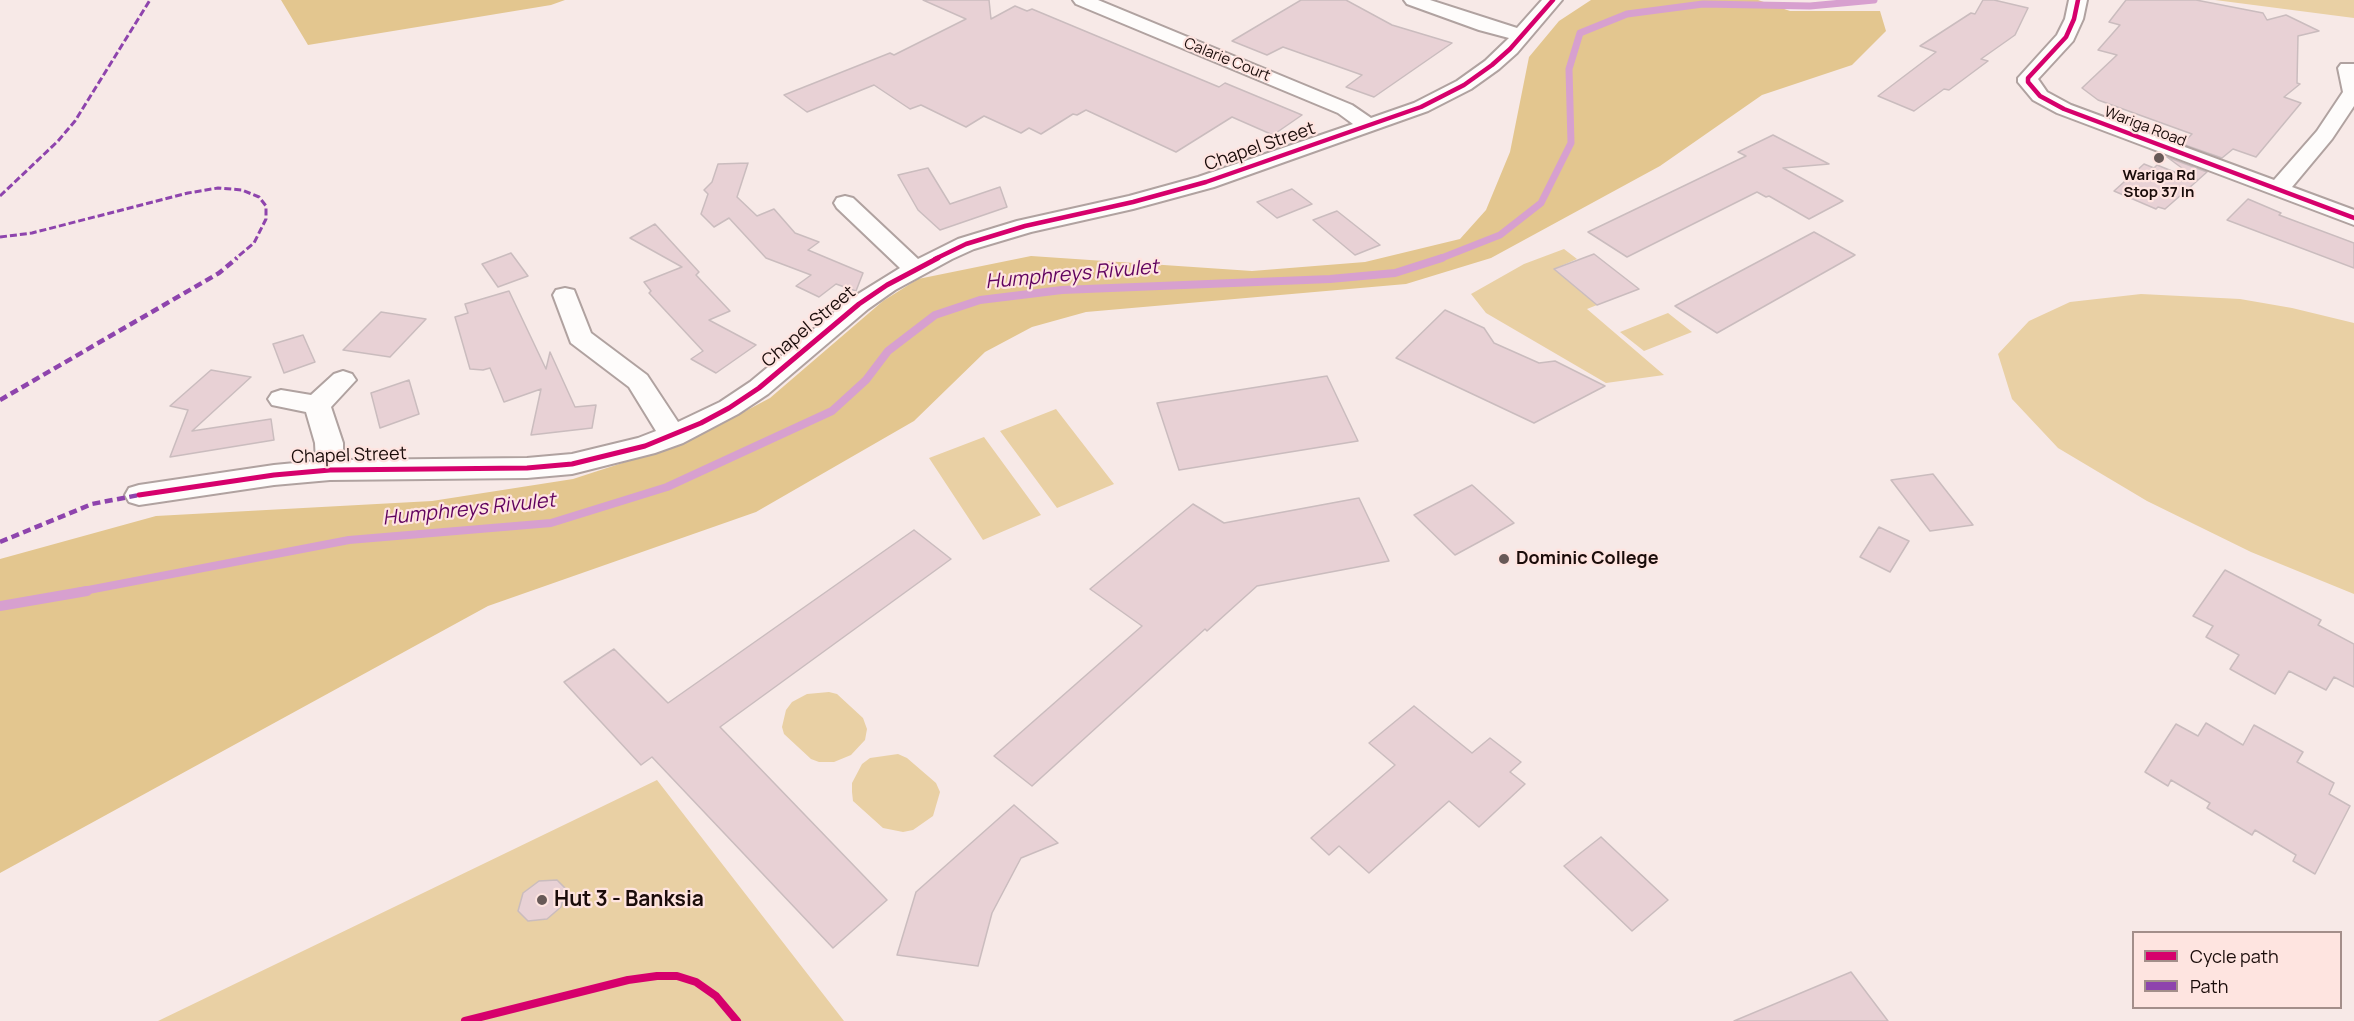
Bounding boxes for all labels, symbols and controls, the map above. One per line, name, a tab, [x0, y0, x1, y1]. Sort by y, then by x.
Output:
street label: Calarie Court	[1181, 35, 1273, 85]
street label: Wariga Road	[2101, 103, 2189, 151]
street label: Chapel Street	[1202, 118, 1318, 176]
marker: Wariga Rd Stop 37 In	[2152, 151, 2166, 165]
place label: Wariga Rd Stop 37 In	[2123, 167, 2195, 202]
water label: Humphreys Rivulet	[985, 255, 1159, 295]
street label: Chapel Street	[758, 282, 860, 372]
street label: Chapel Street	[291, 443, 407, 469]
water label: Humphreys Rivulet	[381, 489, 557, 531]
place label: Dominic College	[1516, 548, 1659, 570]
marker: Dominic College	[1497, 552, 1511, 566]
place label: Hut 3 - Banksia	[554, 887, 704, 913]
marker: Hut 3 - Banksia	[535, 893, 549, 907]
legend	[2132, 931, 2342, 1009]
text: Cycle path	[2190, 944, 2279, 968]
text: Path	[2190, 974, 2228, 998]

